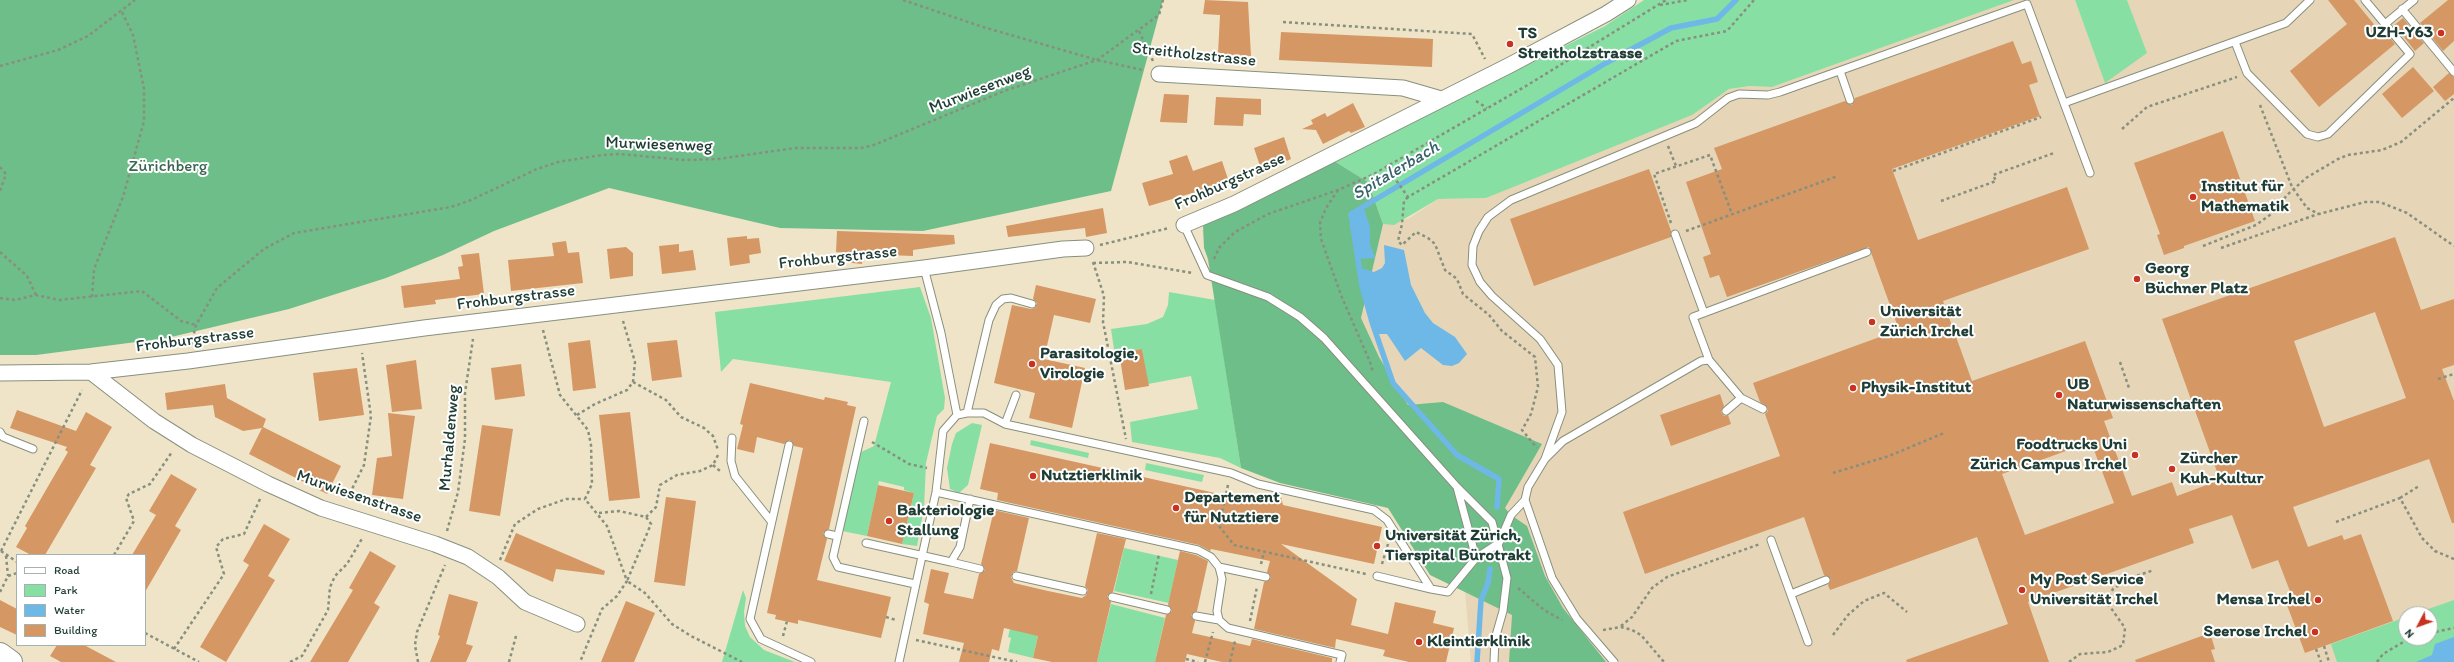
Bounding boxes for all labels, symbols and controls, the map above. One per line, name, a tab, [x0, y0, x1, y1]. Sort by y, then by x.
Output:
place label: UZH-Y63	[2366, 23, 2433, 43]
place label: TS Streitholzstrasse	[1518, 24, 1642, 64]
marker: UZH-Y63	[2436, 28, 2446, 38]
street label: Streitholzstrasse	[1131, 38, 1257, 72]
marker: TS Streitholzstrasse	[1505, 39, 1515, 49]
street label: Murwiesenweg	[926, 61, 1034, 119]
street label: Murwiesenweg	[605, 133, 713, 157]
water label: Spitalerbach	[1349, 137, 1443, 205]
street label: Frohburgstrasse	[1172, 149, 1288, 215]
park label: Zürichberg	[129, 157, 207, 177]
place label: Institut für Mathematik	[2201, 177, 2289, 217]
marker: Institut für Mathematik	[2188, 192, 2198, 202]
street label: Frohburgstrasse	[778, 242, 898, 274]
place label: Georg Büchner Platz	[2145, 259, 2248, 299]
marker: Georg Büchner Platz	[2132, 274, 2142, 284]
street label: Frohburgstrasse	[456, 281, 576, 315]
place label: Universität Zürich Irchel	[1880, 302, 1974, 342]
marker: Universität Zürich Irchel	[1867, 317, 1877, 327]
street label: Frohburgstrasse	[135, 323, 255, 357]
place label: Parasitologie, Virologie	[1040, 344, 1139, 384]
marker: Parasitologie, Virologie	[1027, 359, 1037, 369]
place label: UB Naturwissenschaften	[2067, 375, 2221, 415]
place label: Physik-Institut	[1861, 378, 1971, 398]
marker: Physik-Institut	[1848, 383, 1858, 393]
street label: Murhaldenweg	[435, 384, 465, 492]
marker: UB Naturwissenschaften	[2054, 390, 2064, 400]
place label: Foodtrucks Uni Zürich Campus Irchel	[1970, 435, 2127, 475]
place label: Zürcher Kuh-Kultur	[2180, 449, 2263, 489]
marker: Foodtrucks Uni Zürich Campus Irchel	[2130, 450, 2140, 460]
marker: Zürcher Kuh-Kultur	[2167, 464, 2177, 474]
street label: Murwiesenstrasse	[294, 466, 424, 528]
place label: Nutztierklinik	[1041, 466, 1142, 486]
marker: Nutztierklinik	[1028, 471, 1038, 481]
place label: Departement für Nutztiere	[1184, 488, 1280, 528]
place label: Bakteriologie Stallung	[897, 501, 994, 541]
marker: Departement für Nutztiere	[1171, 503, 1181, 513]
marker: Bakteriologie Stallung	[884, 516, 894, 526]
place label: Universität Zürich, Tierspital Bürotrakt	[1385, 526, 1531, 566]
marker: Universität Zürich, Tierspital Bürotrakt	[1372, 541, 1382, 551]
legend	[16, 554, 146, 646]
text: Road	[54, 563, 80, 577]
place label: My Post Service Universität Irchel	[2030, 570, 2158, 610]
text: Park	[54, 583, 78, 597]
marker: My Post Service Universität Irchel	[2017, 585, 2027, 595]
place label: Mensa Irchel	[2216, 590, 2310, 610]
marker: Mensa Irchel	[2313, 595, 2323, 605]
text: Water	[54, 603, 85, 617]
north arrow	[2398, 606, 2438, 646]
place label: Seerose Irchel	[2204, 622, 2307, 642]
text: Building	[54, 623, 97, 637]
text: N	[2402, 626, 2417, 641]
marker: Seerose Irchel	[2310, 627, 2320, 637]
place label: Kleintierklinik	[1427, 632, 1530, 652]
marker: Kleintierklinik	[1414, 637, 1424, 647]

